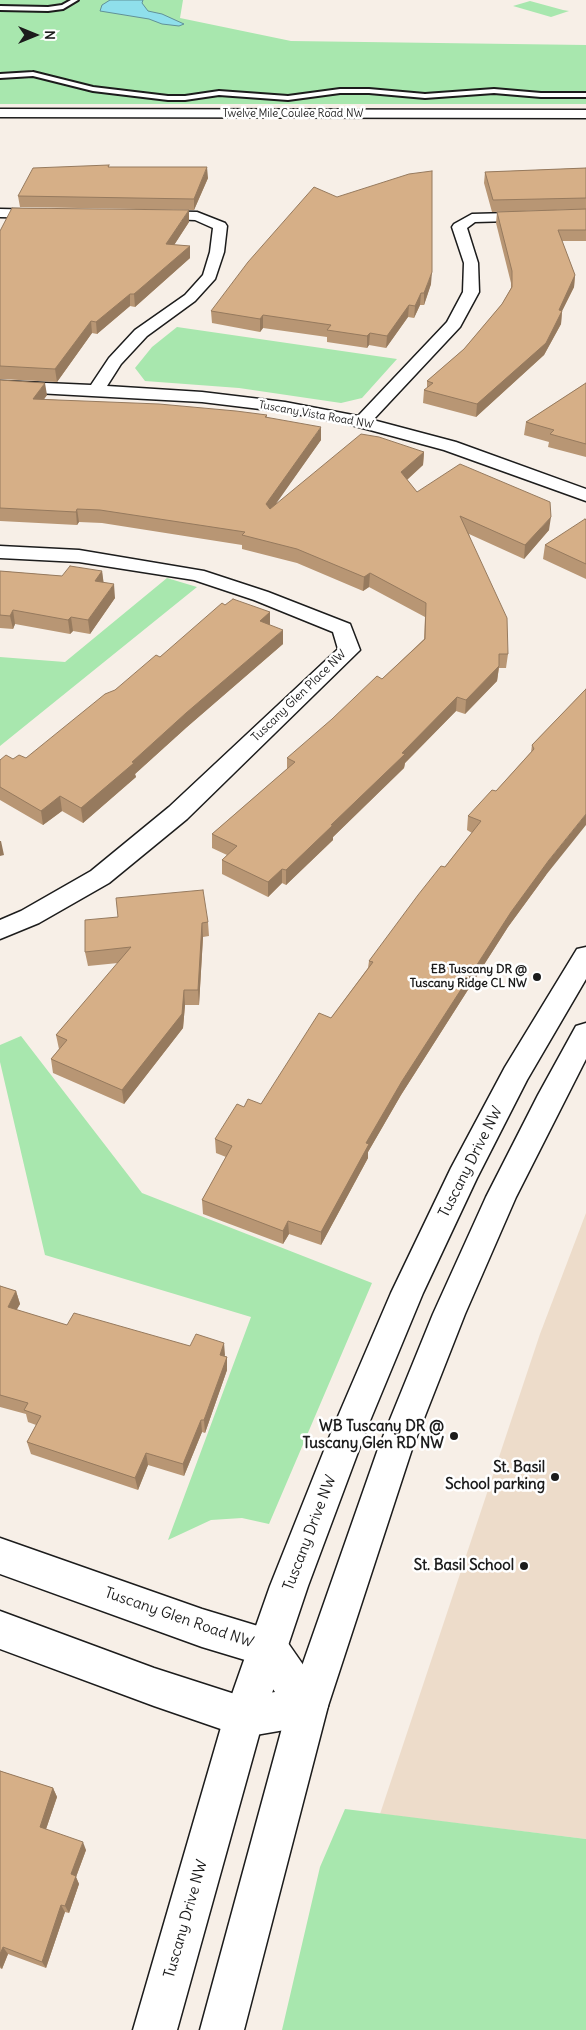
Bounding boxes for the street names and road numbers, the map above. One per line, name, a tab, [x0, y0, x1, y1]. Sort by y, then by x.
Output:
street label: Twelve Mile Coulee Road NW	[222, 107, 364, 121]
street label: Tuscany Vista Road NW	[258, 398, 374, 432]
street label: Tuscany Glen Place NW	[249, 647, 349, 745]
street label: Tuscany Drive NW	[435, 1103, 507, 1221]
street label: Tuscany Drive NW	[280, 1473, 340, 1593]
street label: Tuscany Glen Road NW	[102, 1584, 256, 1652]
street label: Tuscany Drive NW	[161, 1858, 211, 1980]

